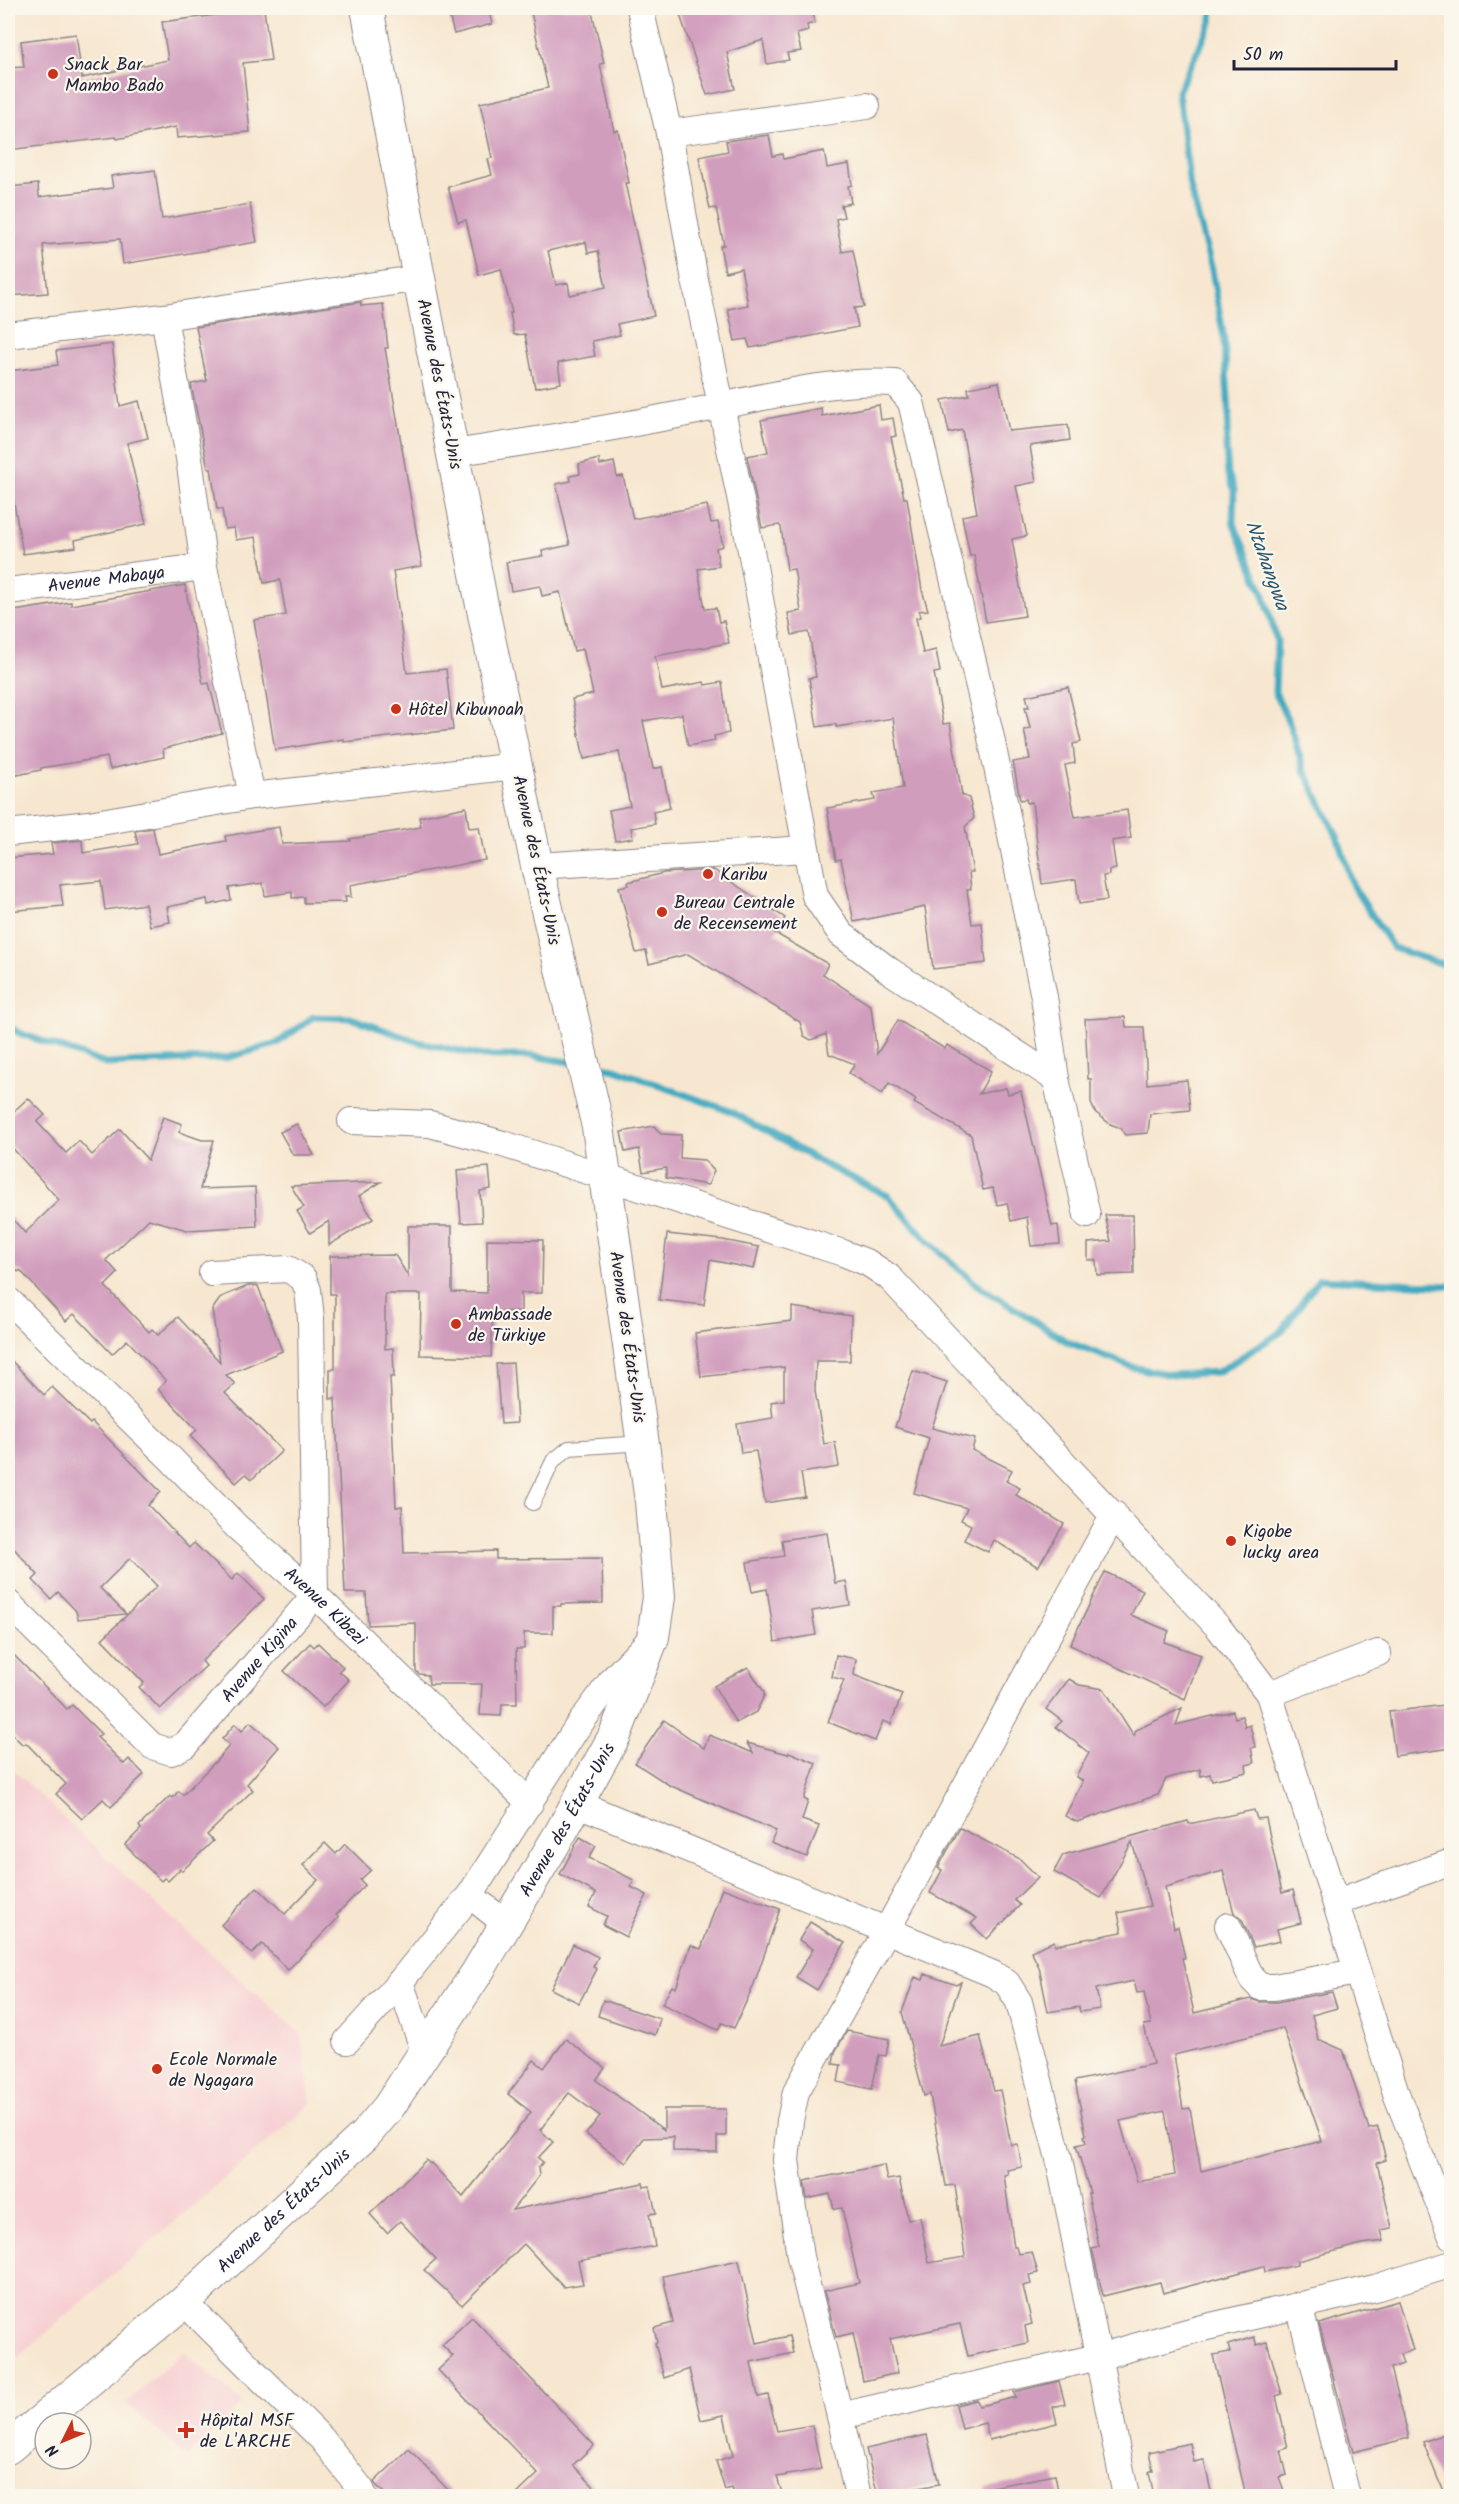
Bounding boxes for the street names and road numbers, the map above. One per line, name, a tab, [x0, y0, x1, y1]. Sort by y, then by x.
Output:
street label: Avenue des États-Unis	[408, 296, 469, 472]
street label: Avenue Mabaya	[46, 559, 167, 602]
street label: Avenue des États-Unis	[503, 773, 568, 948]
street label: Avenue des États-Unis	[600, 1249, 653, 1425]
street label: Avenue Kibezi	[276, 1561, 373, 1654]
street label: Avenue Kigina	[215, 1611, 306, 1710]
street label: Avenue des États-Unis	[512, 1738, 624, 1903]
street label: Avenue des États-Unis	[211, 2142, 358, 2281]

